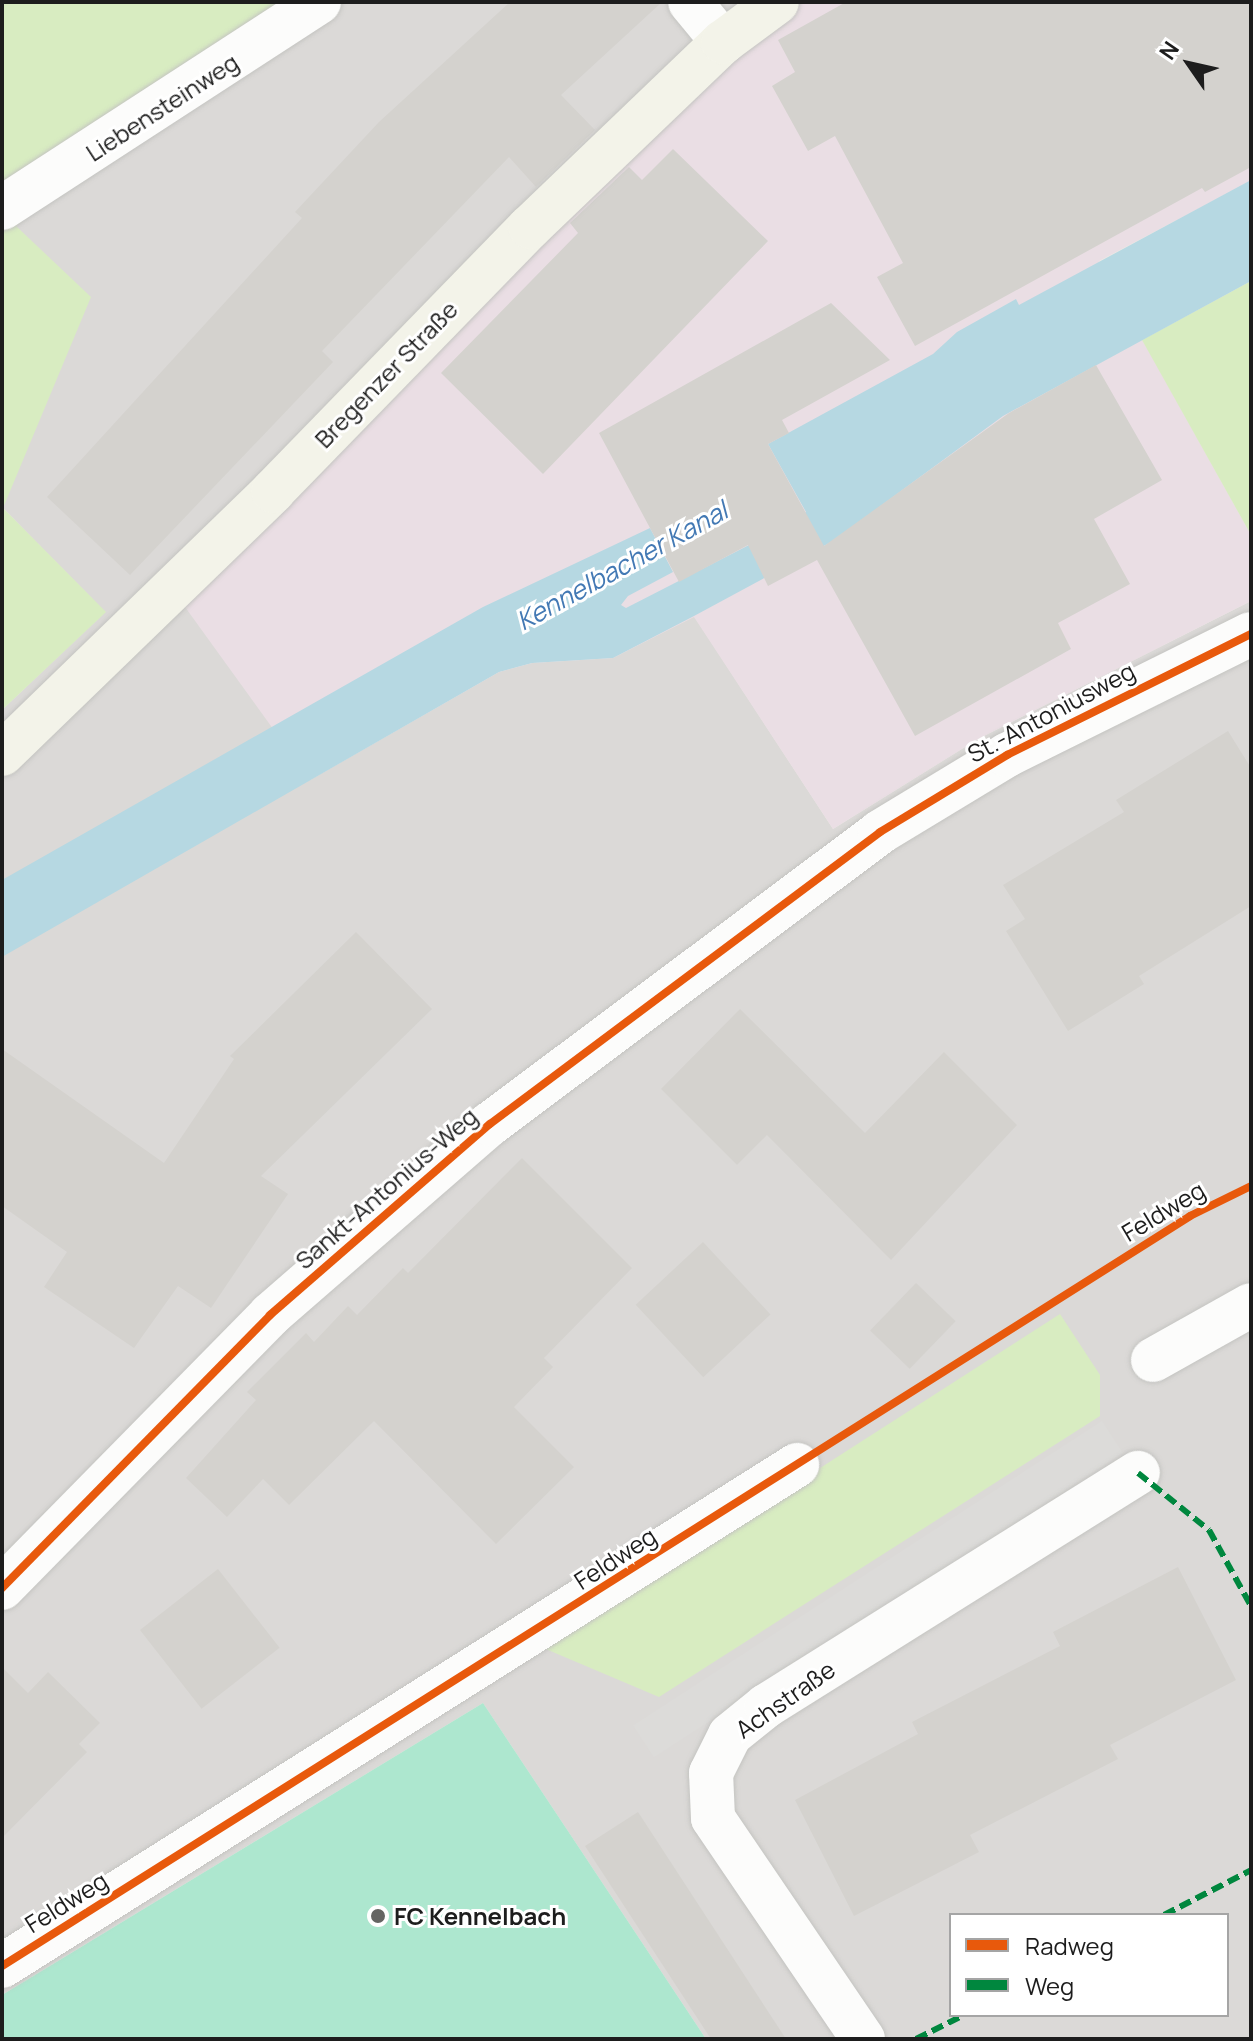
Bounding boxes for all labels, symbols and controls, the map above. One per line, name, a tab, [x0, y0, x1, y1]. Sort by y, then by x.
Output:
north arrow	[1149, 24, 1229, 104]
text: N	[1152, 36, 1186, 66]
street label: Liebensteinweg	[80, 47, 244, 167]
street label: Bregenzer Straße	[309, 295, 463, 453]
water label: Kennelbacher Kanal	[511, 495, 733, 637]
street label: St.-Antoniusweg	[962, 656, 1140, 768]
street label: Sankt-Antonius-Weg	[289, 1101, 483, 1275]
street label: Feldweg	[1116, 1175, 1210, 1247]
street label: Feldweg	[569, 1521, 661, 1595]
street label: Achstraße	[730, 1654, 840, 1744]
street label: Feldweg	[19, 1865, 113, 1939]
place label: FC Kennelbach	[394, 1902, 566, 1930]
marker: FC Kennelbach	[369, 1907, 387, 1925]
legend	[949, 1913, 1229, 2017]
text: Radweg	[1025, 1929, 1114, 1962]
text: Weg	[1025, 1969, 1074, 2002]

